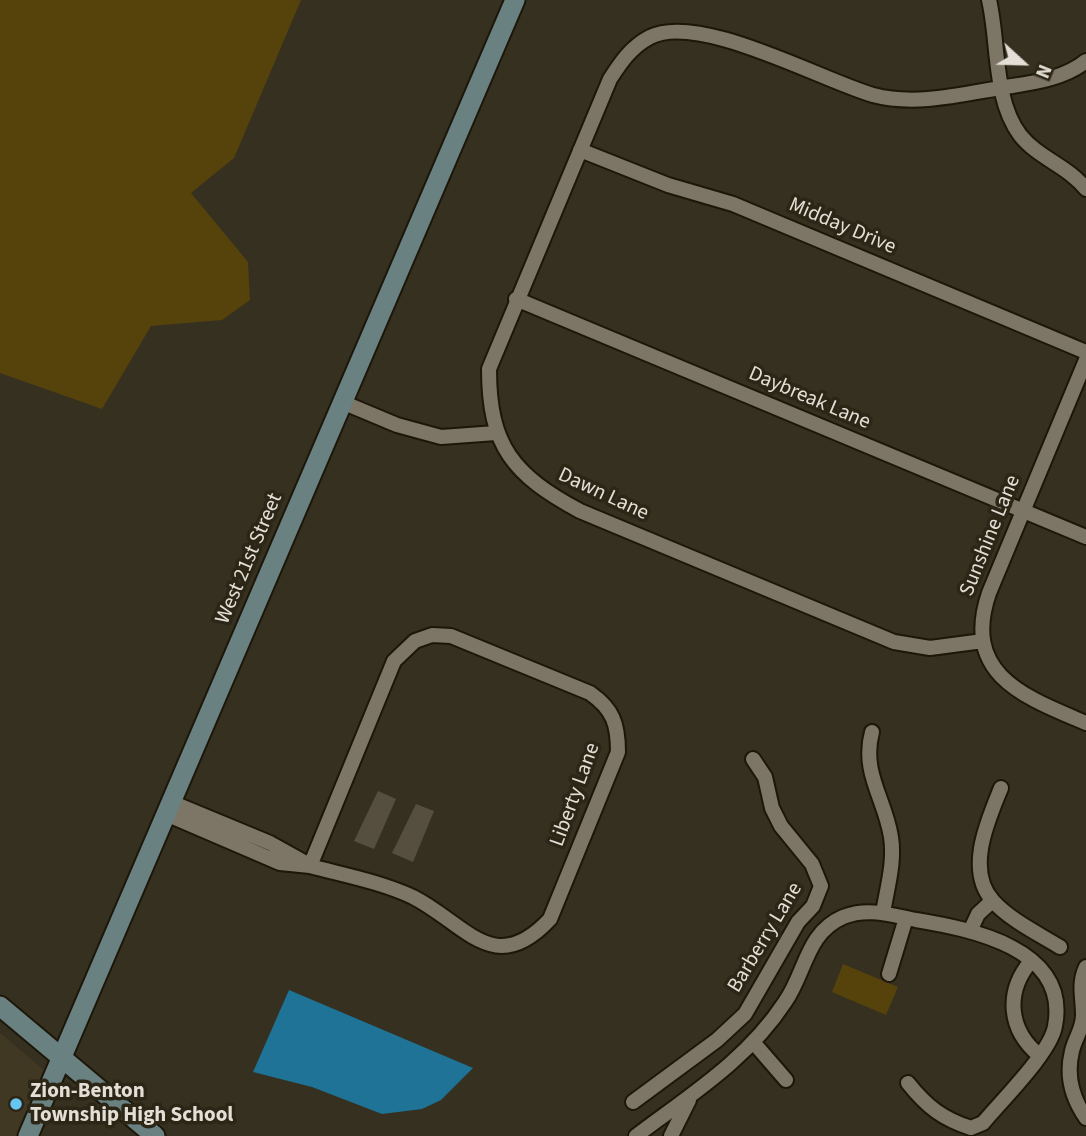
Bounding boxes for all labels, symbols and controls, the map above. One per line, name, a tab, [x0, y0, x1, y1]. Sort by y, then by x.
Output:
north arrow	[988, 28, 1058, 98]
text: N	[1028, 60, 1058, 82]
street label: Midday Drive	[785, 193, 899, 261]
street label: Daybreak Lane	[744, 362, 874, 436]
street label: Dawn Lane	[554, 463, 652, 527]
street label: Sunshine Lane	[955, 472, 1027, 600]
street label: West 21st Street	[211, 490, 289, 628]
street label: Liberty Lane	[546, 740, 606, 850]
street label: Barberry Lane	[723, 878, 809, 998]
place label: Zion-Benton Township High School	[30, 1079, 233, 1129]
marker: Zion-Benton Township High School	[8, 1096, 24, 1112]

